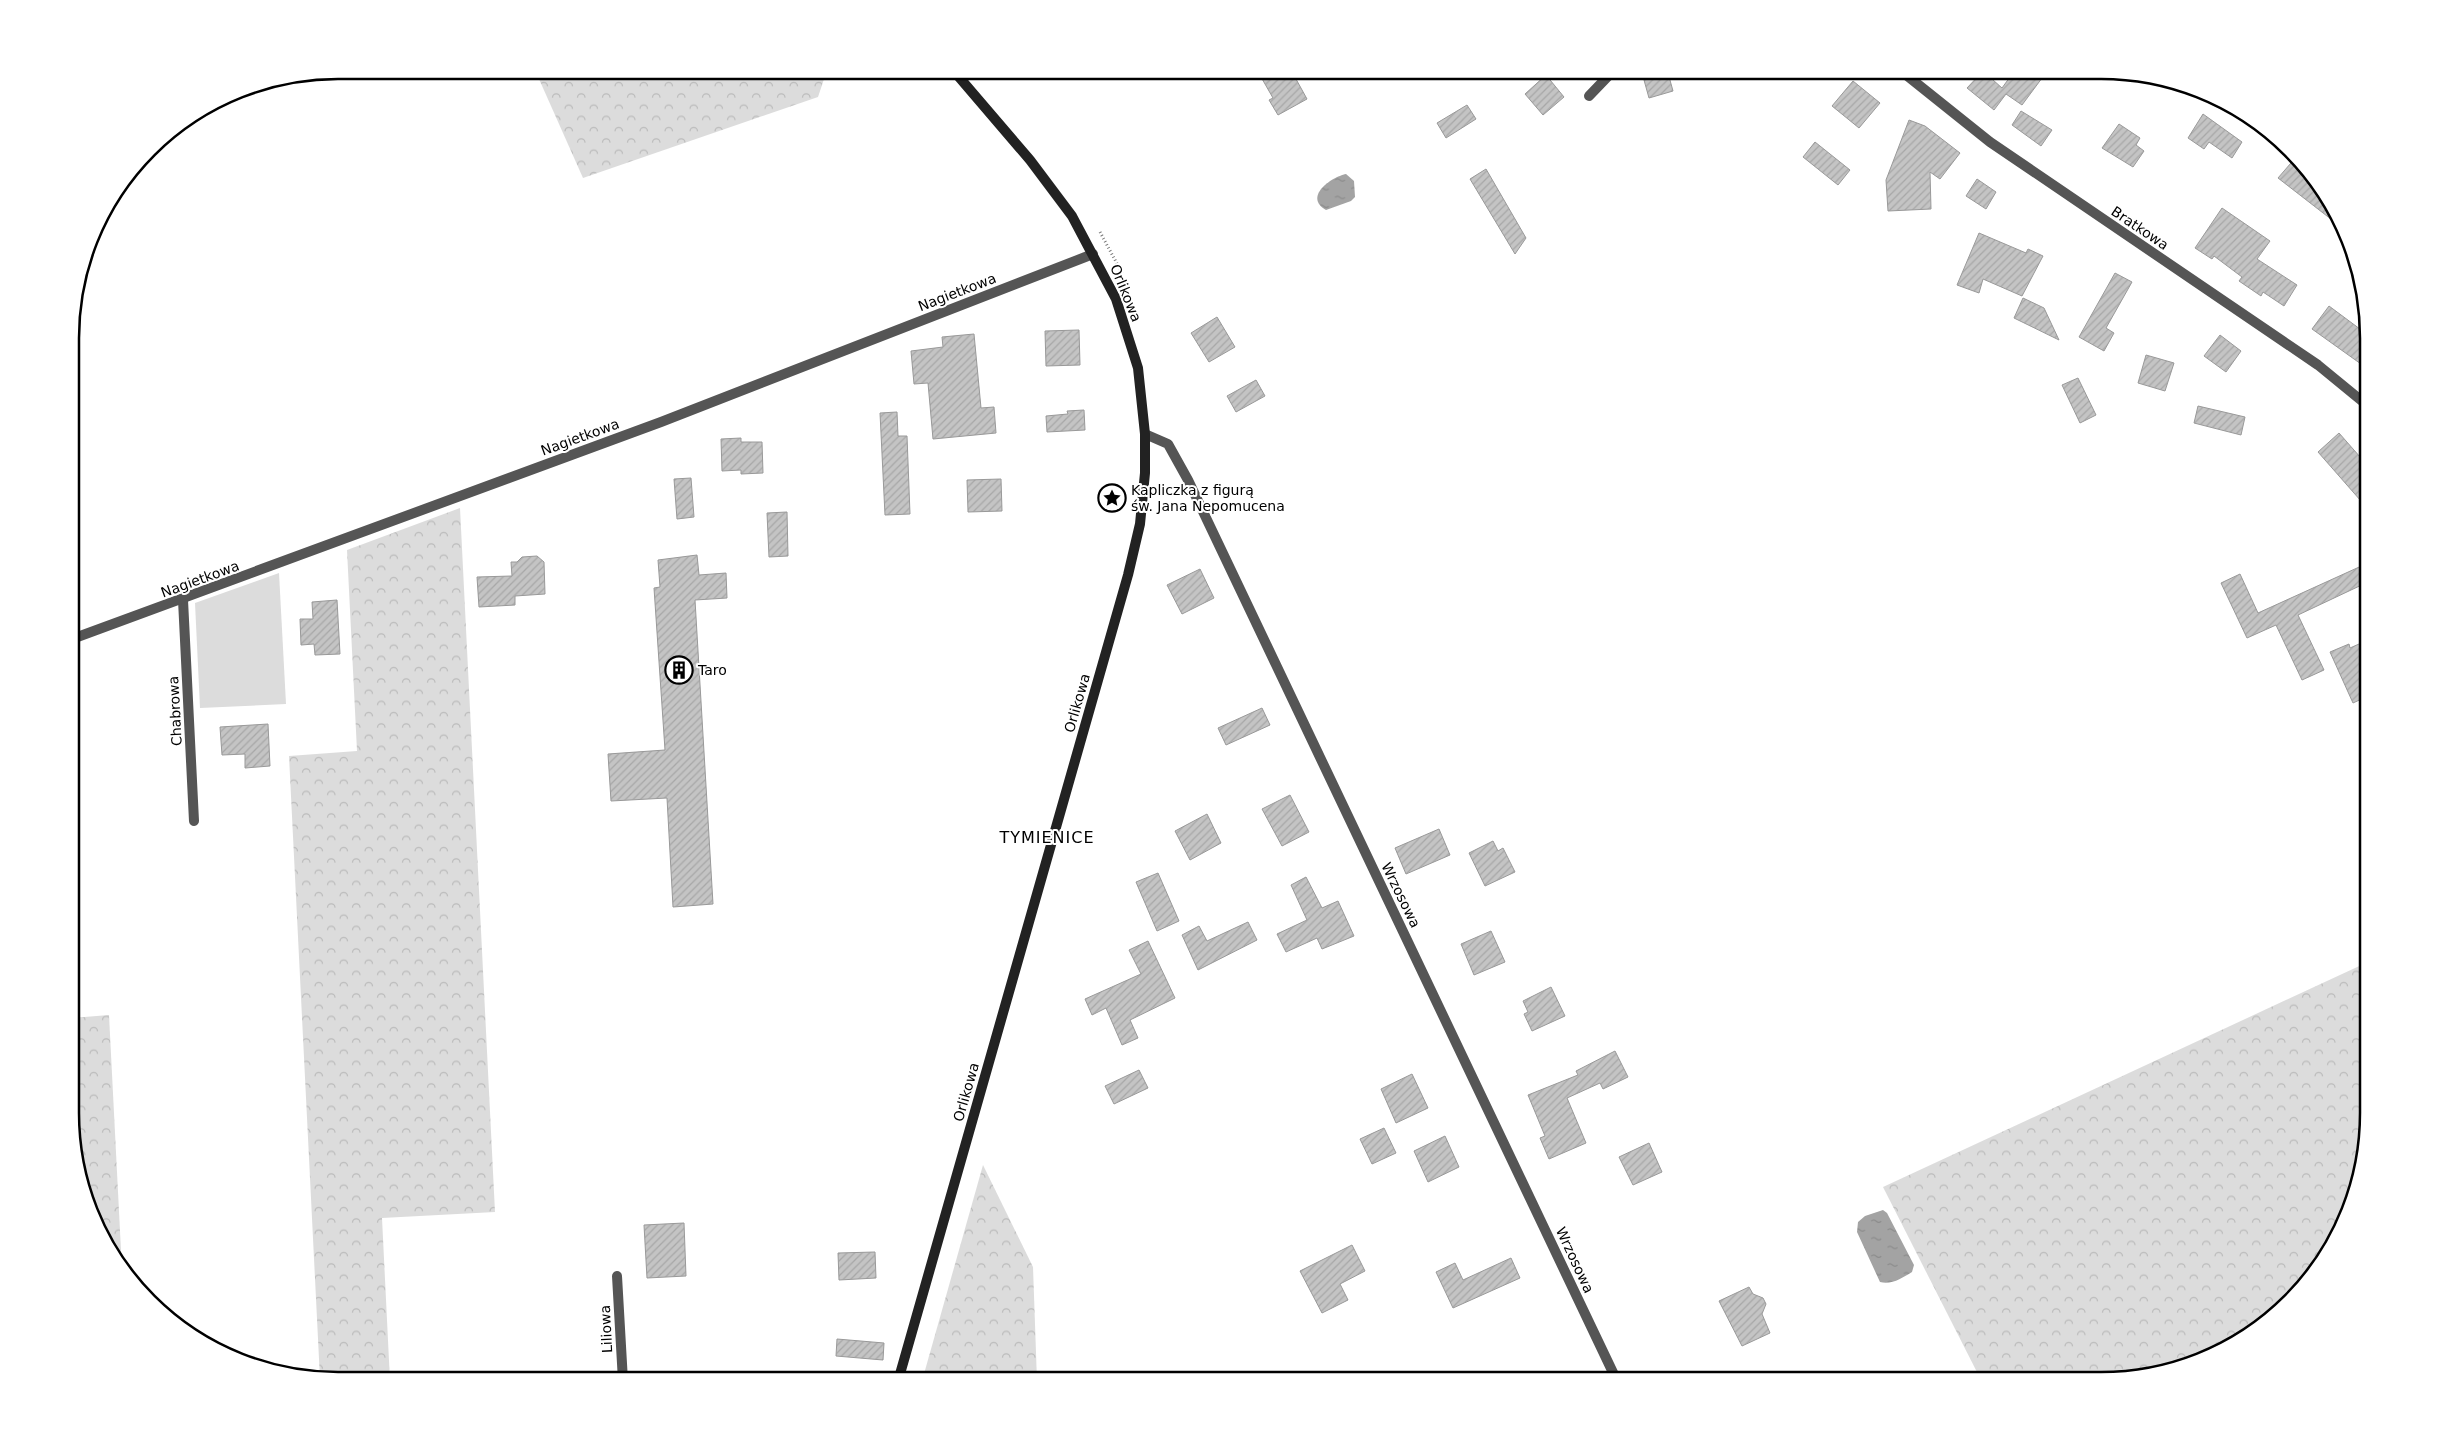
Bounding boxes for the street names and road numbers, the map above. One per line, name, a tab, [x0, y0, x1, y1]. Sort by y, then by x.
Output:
street label: Bratkowa	[2108, 203, 2172, 253]
street label: Orlikowa	[1107, 262, 1145, 324]
street label: Nagietkowa	[916, 270, 998, 314]
street label: Nagietkowa	[539, 415, 621, 459]
street label: Nagietkowa	[159, 557, 241, 601]
street label: Orlikowa	[1061, 672, 1093, 734]
street label: Chabrowa	[165, 676, 185, 746]
street label: Wrzosowa	[1378, 860, 1424, 930]
street label: Orlikowa	[950, 1061, 982, 1123]
street label: Wrzosowa	[1553, 1225, 1597, 1295]
street label: Liliowa	[597, 1305, 615, 1353]

